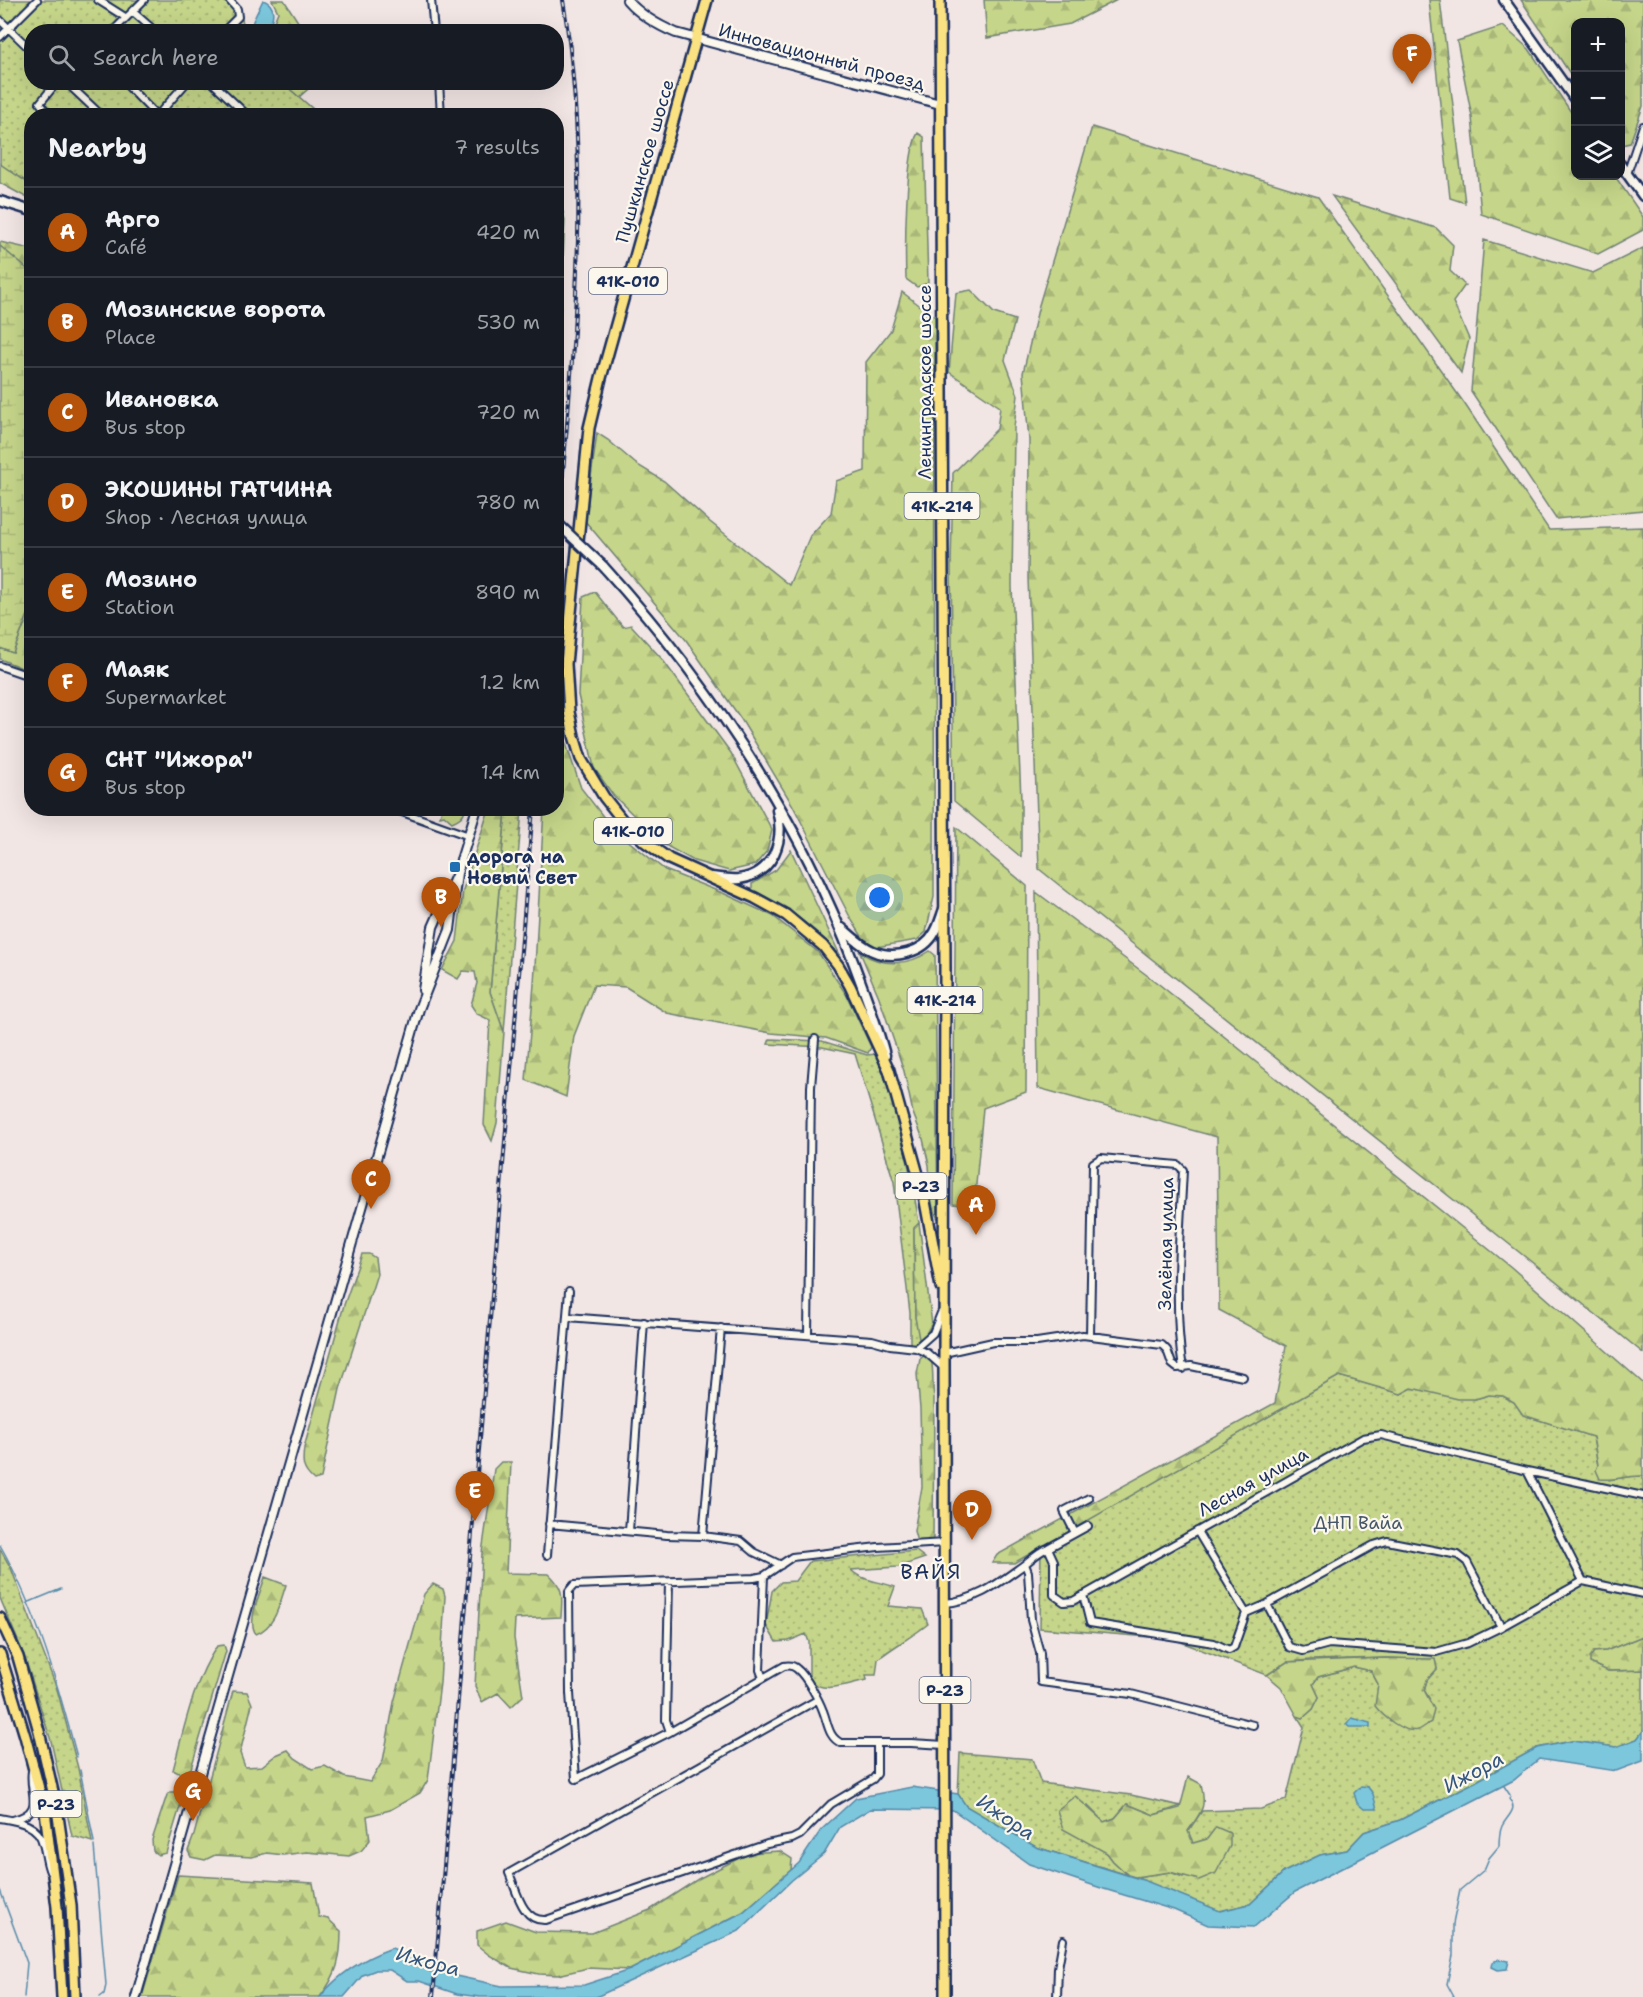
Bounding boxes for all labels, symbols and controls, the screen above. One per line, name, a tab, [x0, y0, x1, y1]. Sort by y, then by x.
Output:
street label: Инновационный проезд	[716, 18, 929, 96]
map controls	[1571, 18, 1625, 180]
button: +	[1571, 18, 1625, 72]
search box	[24, 24, 564, 90]
pin: F	[1392, 34, 1432, 84]
icon: search	[45, 41, 78, 74]
text: Search here	[93, 43, 219, 72]
button: −	[1571, 72, 1625, 126]
street label: Пушкинское шоссе	[610, 76, 680, 246]
button: layers	[1571, 126, 1625, 180]
text: Nearby	[48, 130, 147, 165]
text: 7 results	[454, 134, 540, 160]
text: Арго	[105, 205, 160, 234]
text: A	[60, 219, 75, 245]
text: 420 m	[476, 219, 540, 245]
text: Café	[105, 234, 147, 260]
road number: 41К-010	[589, 268, 667, 294]
street label: Ленинградское шоссе	[913, 285, 937, 479]
text: Мозинские ворота	[105, 295, 325, 324]
text: B	[61, 309, 74, 335]
text: 530 m	[477, 309, 540, 335]
text: Place	[105, 324, 156, 350]
text: Ивановка	[105, 385, 219, 414]
text: C	[61, 399, 74, 425]
text: 720 m	[476, 399, 540, 425]
text: Bus stop	[105, 414, 186, 440]
text: ЭКОШИНЫ ГАТЧИНА	[105, 475, 332, 504]
text: D	[60, 489, 75, 515]
text: 780 m	[475, 489, 540, 515]
road number: 41К-214	[904, 493, 980, 519]
text: Shop · Лесная улица	[105, 504, 307, 530]
text: Мозино	[105, 565, 197, 594]
text: E	[61, 579, 74, 605]
text: 890 m	[475, 579, 540, 605]
text: Station	[105, 594, 174, 620]
text: Маяк	[105, 655, 169, 684]
text: F	[62, 669, 73, 695]
text: 1.2 km	[480, 669, 540, 695]
text: Supermarket	[105, 684, 227, 710]
text: СНТ "Ижора"	[105, 745, 253, 774]
text: G	[59, 759, 76, 785]
text: 1.4 km	[481, 759, 540, 785]
text: Bus stop	[105, 774, 186, 800]
road number: 41К-010	[594, 818, 672, 844]
place label: дорога на Новый Свет	[467, 845, 577, 890]
marker: дорога на Новый Свет	[448, 860, 462, 874]
pin: B	[422, 878, 460, 927]
your location	[865, 883, 894, 912]
road number: 41К-214	[908, 987, 982, 1013]
pin: C	[352, 1160, 391, 1209]
road number: Р-23	[896, 1173, 946, 1199]
street label: Зелёная улица	[1153, 1177, 1179, 1311]
pin: A	[956, 1186, 996, 1235]
street label: Лесная улица	[1194, 1442, 1312, 1522]
pin: E	[456, 1472, 494, 1521]
pin: D	[952, 1490, 992, 1540]
park label: ДНП Вайа	[1314, 1511, 1402, 1535]
district label: ВАЙЯ	[900, 1558, 962, 1586]
road number: Р-23	[920, 1677, 970, 1703]
water label: Ижора	[1438, 1745, 1508, 1799]
pin: G	[174, 1772, 212, 1821]
water label: Ижора	[972, 1788, 1040, 1846]
road number: Р-23	[31, 1791, 82, 1817]
water label: Ижора	[393, 1940, 463, 1982]

